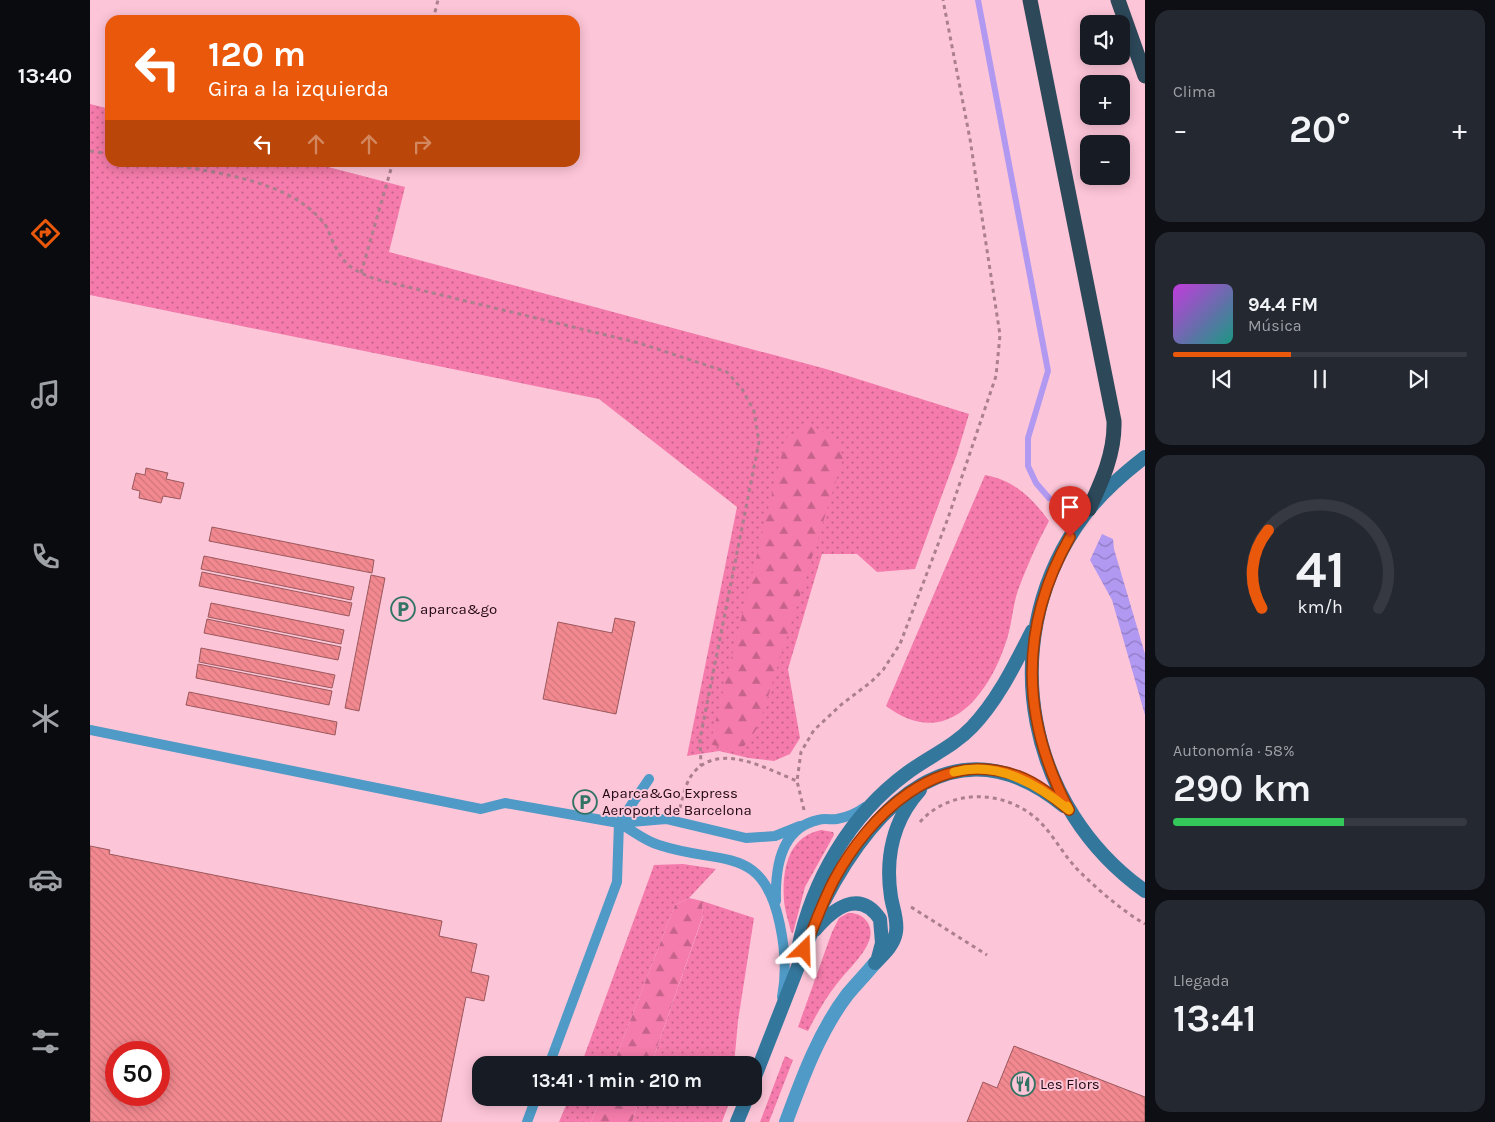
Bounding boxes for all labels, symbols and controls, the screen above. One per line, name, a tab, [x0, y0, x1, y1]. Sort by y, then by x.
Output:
map controls	[1080, 15, 1130, 185]
button: sound	[1080, 15, 1130, 65]
text: 120 m	[208, 34, 306, 75]
icon: left	[125, 35, 190, 100]
text: 13:40	[18, 63, 72, 89]
button: +	[1080, 75, 1130, 125]
text: Gira a la izquierda	[208, 76, 389, 102]
text: Clima	[1173, 82, 1216, 101]
text: 20°	[1289, 107, 1351, 152]
text: −	[1173, 113, 1188, 146]
text: +	[1452, 113, 1467, 146]
icon: left	[249, 130, 277, 158]
icon: ahead	[302, 130, 330, 158]
icon: ahead	[355, 130, 383, 158]
icon: right	[408, 130, 436, 158]
button: −	[1080, 135, 1130, 185]
icon: directions	[28, 216, 63, 251]
text: 94.4 FM	[1248, 294, 1318, 316]
text: Música	[1248, 316, 1301, 335]
icon: previous	[1208, 365, 1236, 393]
icon: pause	[1306, 365, 1334, 393]
icon: next	[1404, 365, 1432, 393]
icon: music	[28, 377, 63, 412]
pin	[1049, 486, 1091, 537]
icon: arrive	[1056, 493, 1084, 521]
icon: phone	[28, 539, 63, 574]
text: 41	[1295, 539, 1345, 600]
parking icon: aparca&go	[390, 596, 416, 622]
text: km/h	[1297, 597, 1343, 618]
place label: aparca&go	[420, 600, 497, 618]
icon: climate	[28, 701, 63, 736]
text: Autonomía · 58%	[1173, 741, 1295, 760]
text: 290 km	[1173, 766, 1311, 811]
place label: Aparca&Go Express Aeroport de Barcelona	[602, 784, 752, 819]
parking icon: Aparca&Go Express Aeroport de Barcelona	[572, 789, 598, 815]
icon: car	[28, 862, 63, 897]
position arrow	[777, 923, 829, 975]
text: Llegada	[1173, 971, 1229, 990]
text: 13:41	[1173, 996, 1257, 1041]
icon: filters	[28, 1024, 63, 1059]
speed limit sign: 50	[105, 1041, 170, 1106]
text: 13:41 · 1 min · 210 m	[532, 1070, 702, 1092]
restaurant icon: Les Flors	[1010, 1071, 1036, 1097]
place label: Les Flors	[1040, 1075, 1100, 1093]

